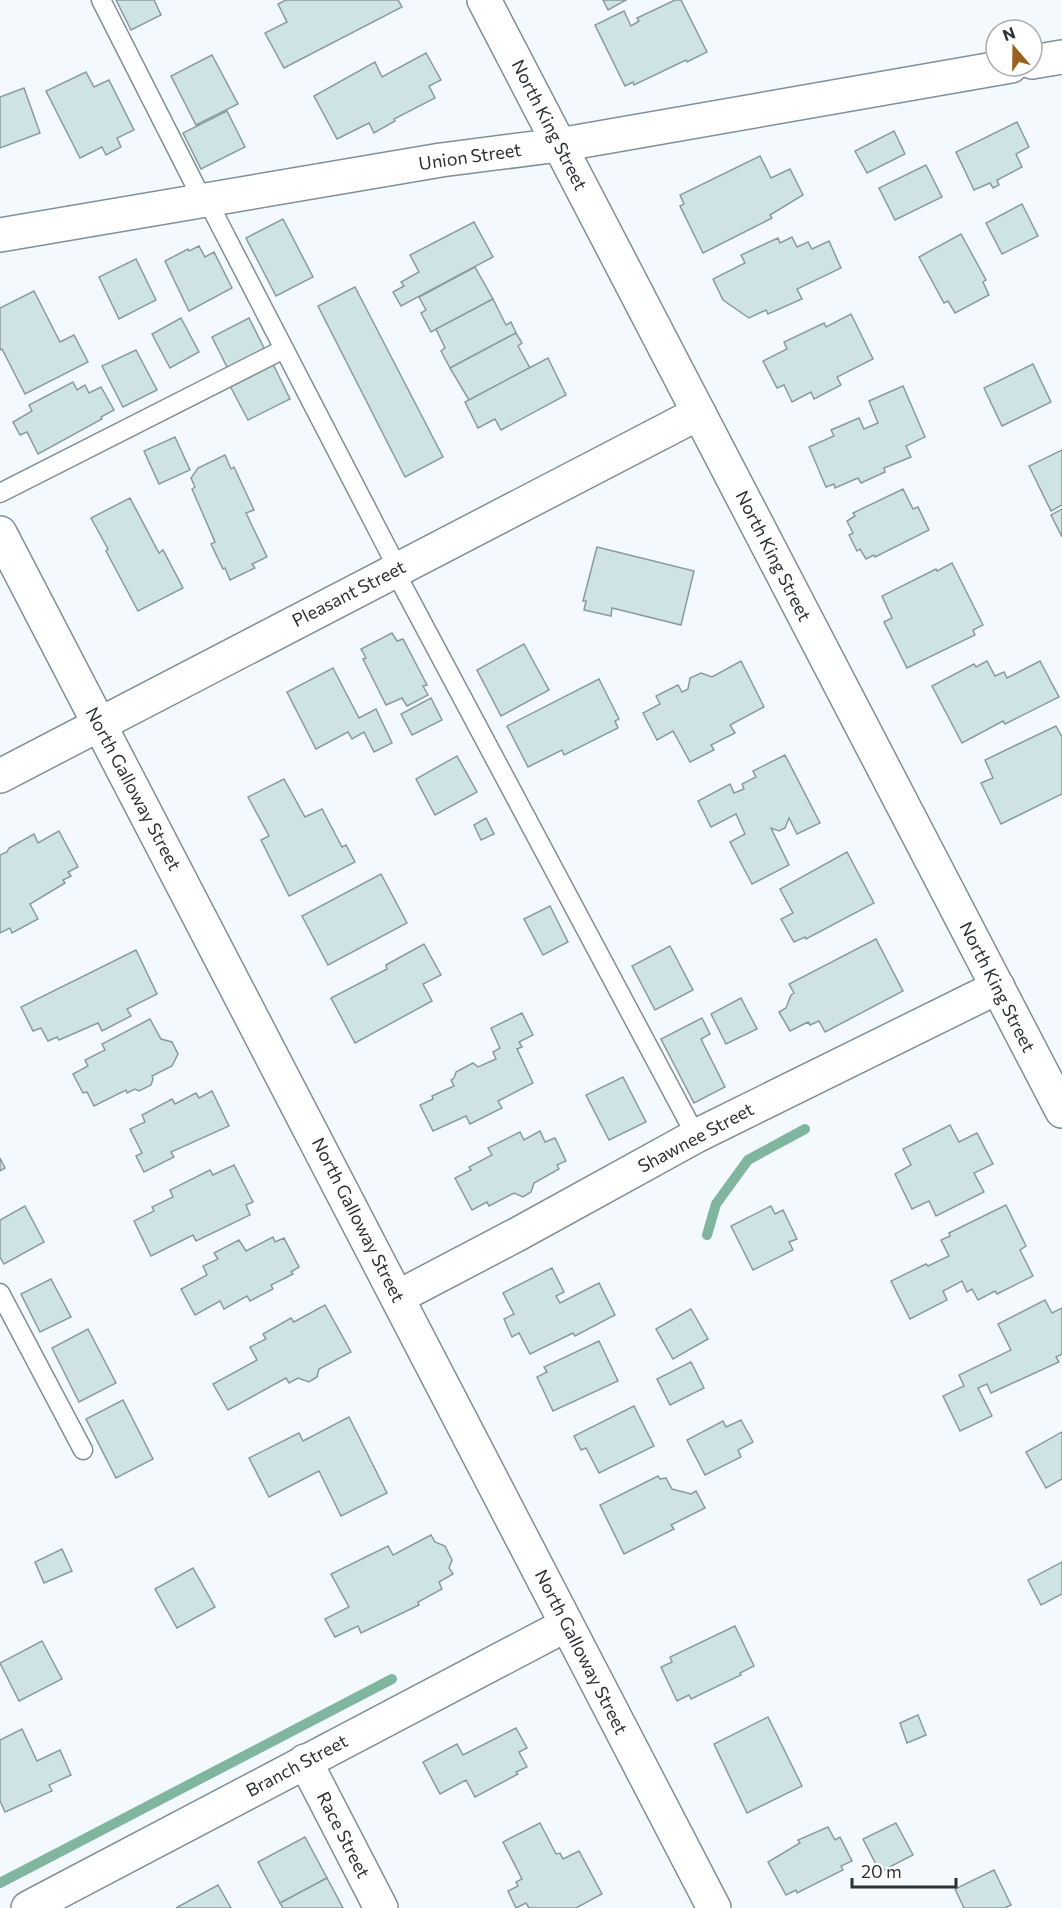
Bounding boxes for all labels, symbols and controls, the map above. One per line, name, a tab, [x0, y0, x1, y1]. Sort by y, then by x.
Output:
north arrow	[984, 18, 1044, 78]
text: N	[1000, 22, 1018, 44]
street label: North King Street	[507, 56, 592, 194]
street label: Union Street	[417, 138, 523, 174]
street label: North King Street	[731, 487, 816, 625]
street label: Pleasant Street	[288, 555, 409, 631]
street label: North Galloway Street	[81, 703, 186, 874]
street label: North King Street	[955, 918, 1040, 1056]
street label: Shawnee Street	[634, 1097, 757, 1177]
street label: North Galloway Street	[308, 1133, 410, 1306]
street label: North Galloway Street	[531, 1565, 633, 1738]
street label: Branch Street	[242, 1729, 351, 1801]
street label: Race Street	[313, 1788, 375, 1881]
scale bar	[852, 1851, 956, 1889]
text: 20 m	[861, 1860, 902, 1882]

